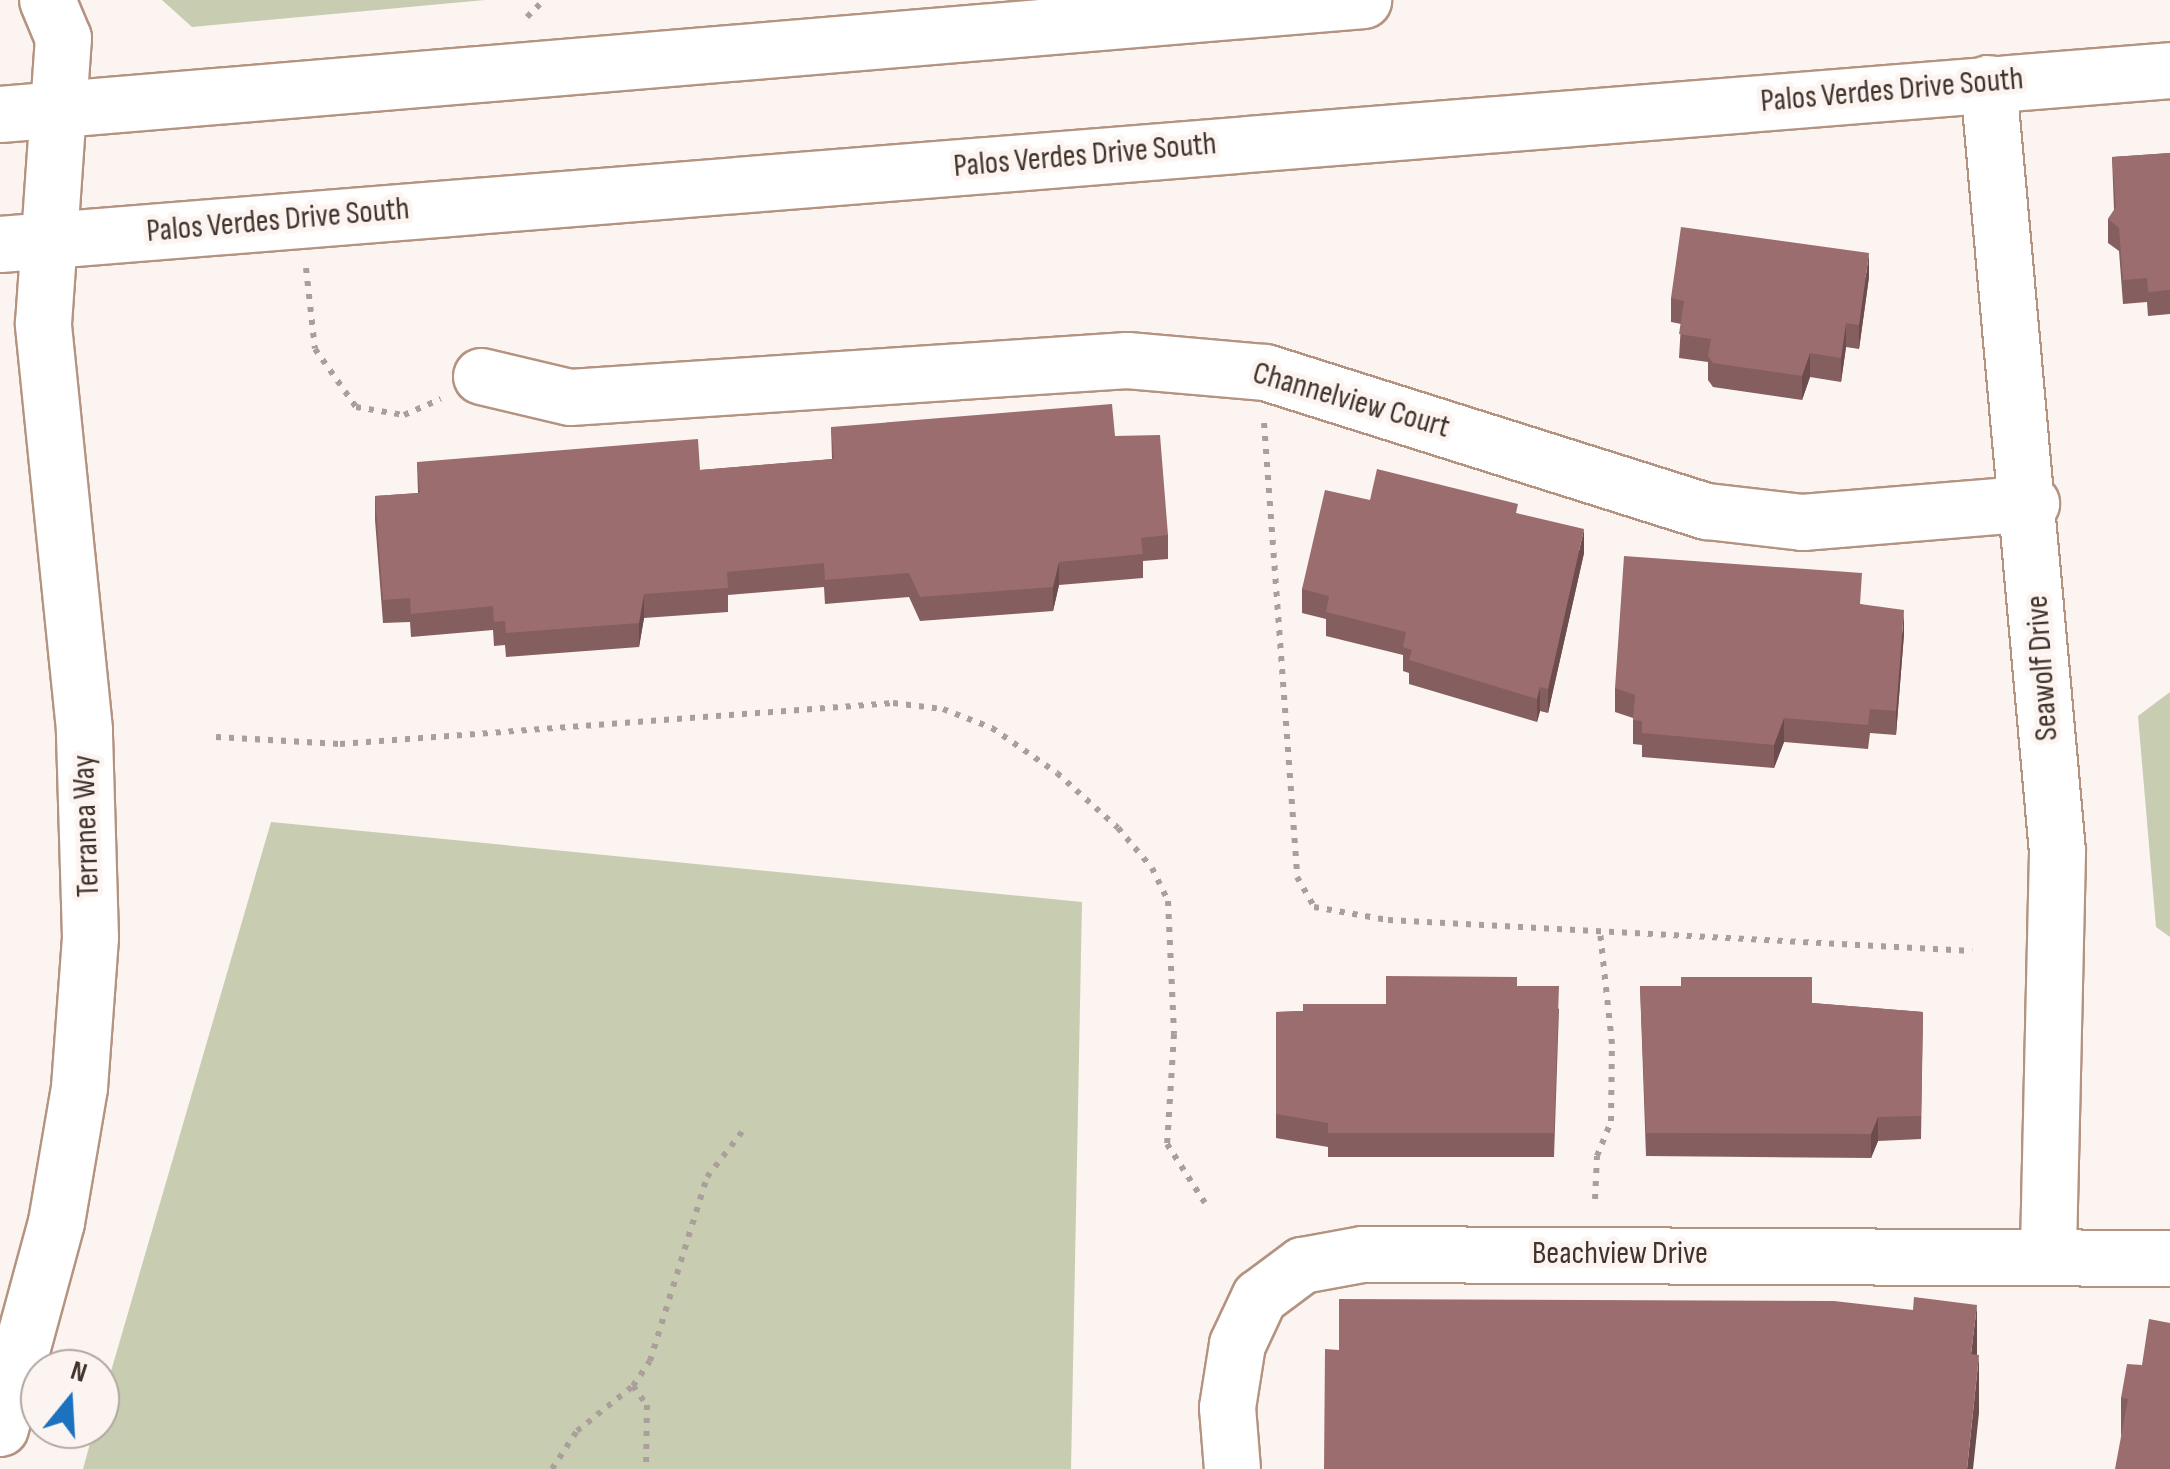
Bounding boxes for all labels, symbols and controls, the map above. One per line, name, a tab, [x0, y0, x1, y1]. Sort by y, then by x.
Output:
street label: Palos Verdes Drive South	[1759, 60, 2025, 122]
street label: Palos Verdes Drive South	[952, 125, 1218, 187]
street label: Palos Verdes Drive South	[145, 190, 411, 252]
street label: Channelview Court	[1248, 355, 1454, 447]
street label: Seawolf Drive	[2019, 594, 2067, 742]
street label: Terranea Way	[65, 754, 109, 898]
street label: Beachview Drive	[1532, 1235, 1708, 1273]
north arrow	[20, 1349, 120, 1449]
text: N	[67, 1354, 91, 1390]

